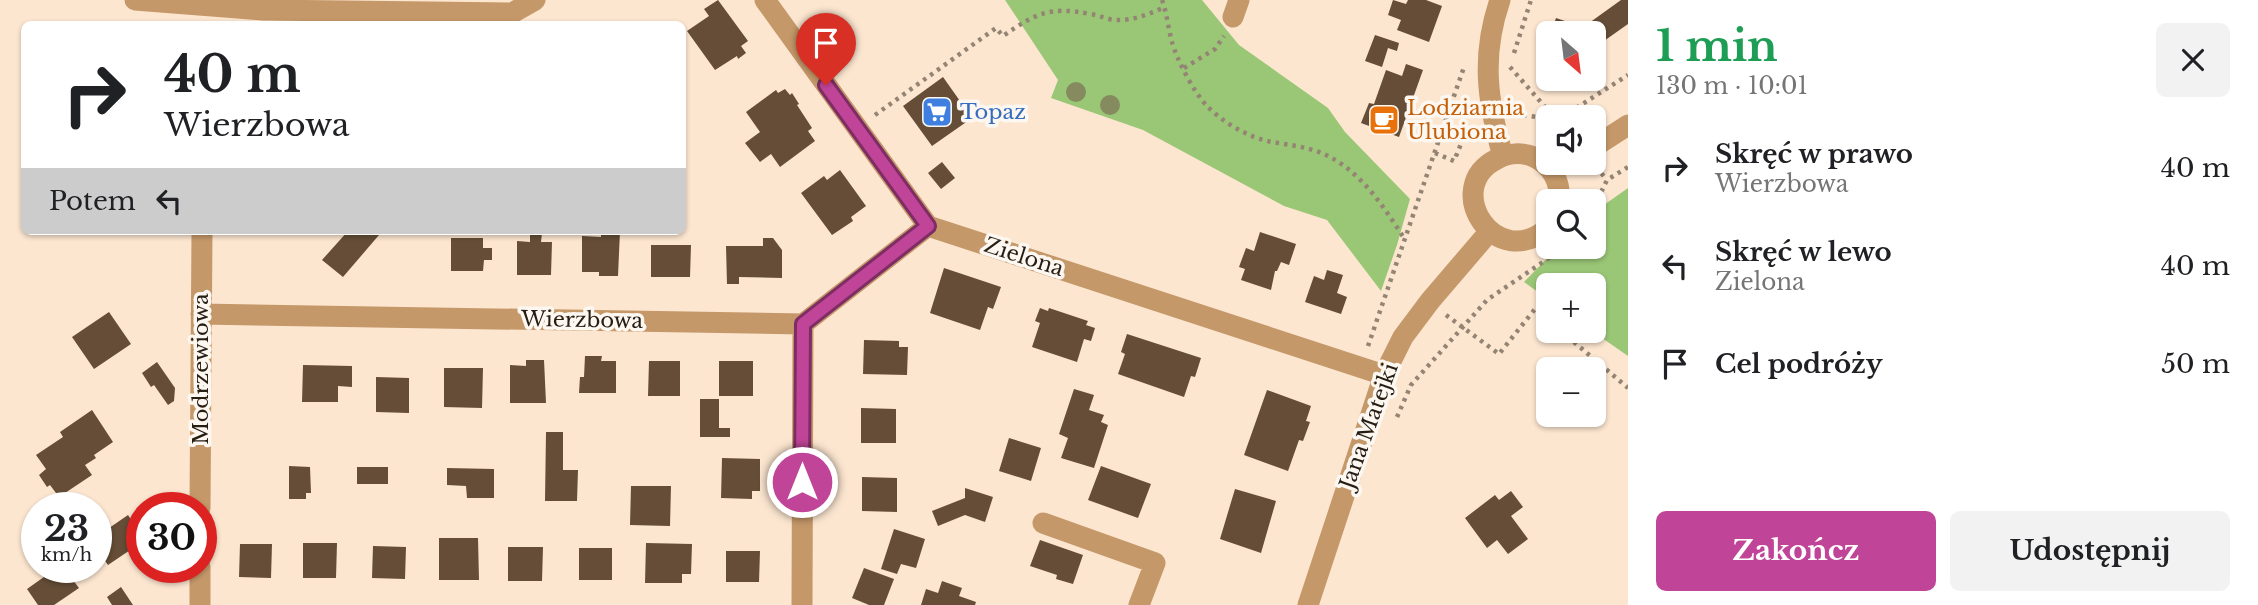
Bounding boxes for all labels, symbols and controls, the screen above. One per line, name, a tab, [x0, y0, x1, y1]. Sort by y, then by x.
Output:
pin	[796, 13, 856, 85]
text: 1 min	[1656, 20, 1778, 72]
north arrow	[1536, 21, 1606, 91]
map controls	[1536, 21, 1606, 427]
button: close	[2156, 23, 2230, 97]
icon: arrive	[807, 24, 845, 62]
text: 40 m	[164, 44, 301, 105]
icon: right	[49, 49, 140, 140]
text: 130 m · 10:01	[1656, 72, 1808, 100]
supermarket icon: Topaz	[920, 95, 954, 129]
place label: Lodziarnia Ulubiona	[1407, 95, 1524, 145]
place label: Topaz	[960, 99, 1026, 125]
cafe icon: Lodziarnia Ulubiona	[1367, 103, 1401, 137]
text: Wierzbowa	[164, 105, 350, 145]
button: sound	[1536, 105, 1606, 175]
text: Skręć w prawo	[1715, 138, 1913, 170]
icon: right	[1656, 149, 1694, 187]
text: 40 m	[2161, 152, 2230, 184]
text: Wierzbowa	[1715, 170, 1848, 198]
icon: left	[150, 182, 188, 220]
text: Potem	[49, 185, 136, 217]
button: search	[1536, 189, 1606, 259]
street label: Zielona	[981, 232, 1067, 282]
text: Skręć w lewo	[1715, 236, 1892, 268]
icon: left	[1656, 247, 1694, 285]
text: 40 m	[2161, 250, 2230, 282]
text: Zielona	[1715, 268, 1805, 296]
button: +	[1536, 273, 1606, 343]
street label: Modrzewiowa	[188, 293, 214, 445]
street label: Wierzbowa	[520, 306, 643, 334]
icon: arrive	[1656, 345, 1694, 383]
text: Cel podróży	[1715, 348, 1883, 380]
text: 50 m	[2161, 348, 2230, 380]
button: −	[1536, 357, 1606, 427]
street label: Jana Matejki	[1333, 359, 1404, 495]
position arrow	[765, 445, 839, 519]
speed limit sign: 30	[126, 492, 217, 583]
text: 23	[44, 507, 89, 550]
button: Zakończ	[1656, 511, 1936, 591]
button: Udostępnij	[1950, 511, 2230, 591]
text: km/h	[41, 544, 92, 566]

